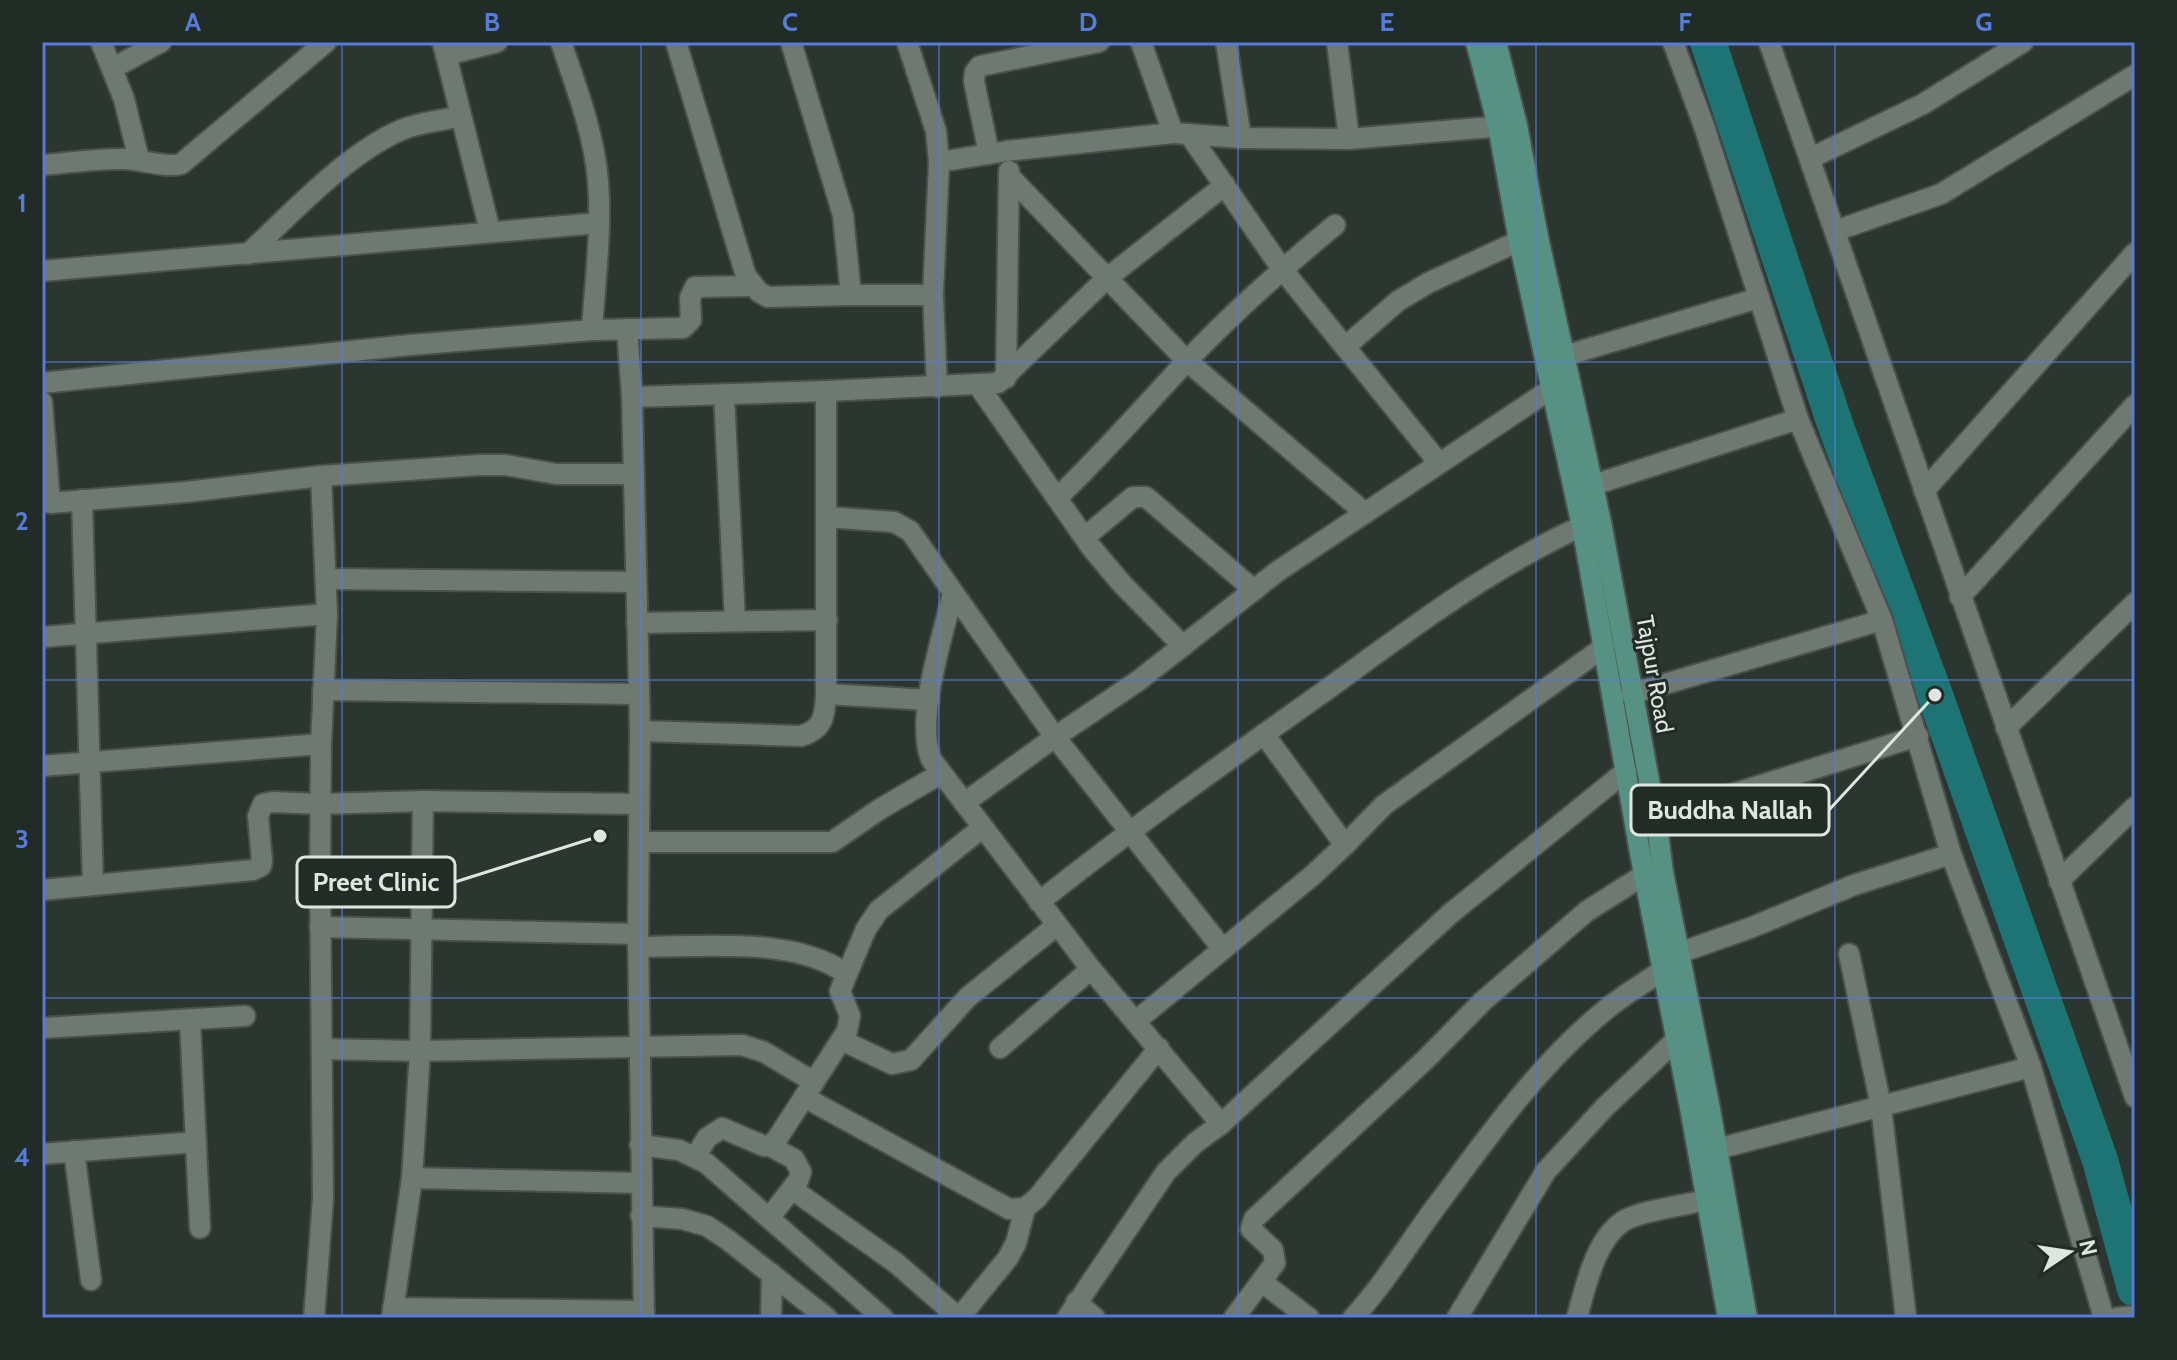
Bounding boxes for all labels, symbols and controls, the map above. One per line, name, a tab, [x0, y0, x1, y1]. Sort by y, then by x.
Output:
text: A	[185, 6, 202, 38]
text: B	[484, 6, 500, 38]
text: C	[782, 6, 798, 38]
text: D	[1079, 6, 1097, 38]
text: E	[1380, 6, 1394, 38]
text: F	[1678, 6, 1692, 38]
text: G	[1975, 6, 1993, 38]
text: 1	[17, 187, 27, 219]
text: 2	[15, 505, 29, 537]
street label: Tajpur Road	[1630, 613, 1680, 735]
callout: Buddha Nallah	[1631, 785, 1829, 835]
text: Buddha Nallah	[1647, 794, 1813, 826]
text: 3	[15, 823, 29, 855]
callout: Preet Clinic	[297, 857, 455, 907]
text: Preet Clinic	[313, 866, 439, 898]
text: 4	[14, 1141, 30, 1173]
north arrow	[2029, 1212, 2109, 1292]
text: N	[2073, 1237, 2103, 1258]

